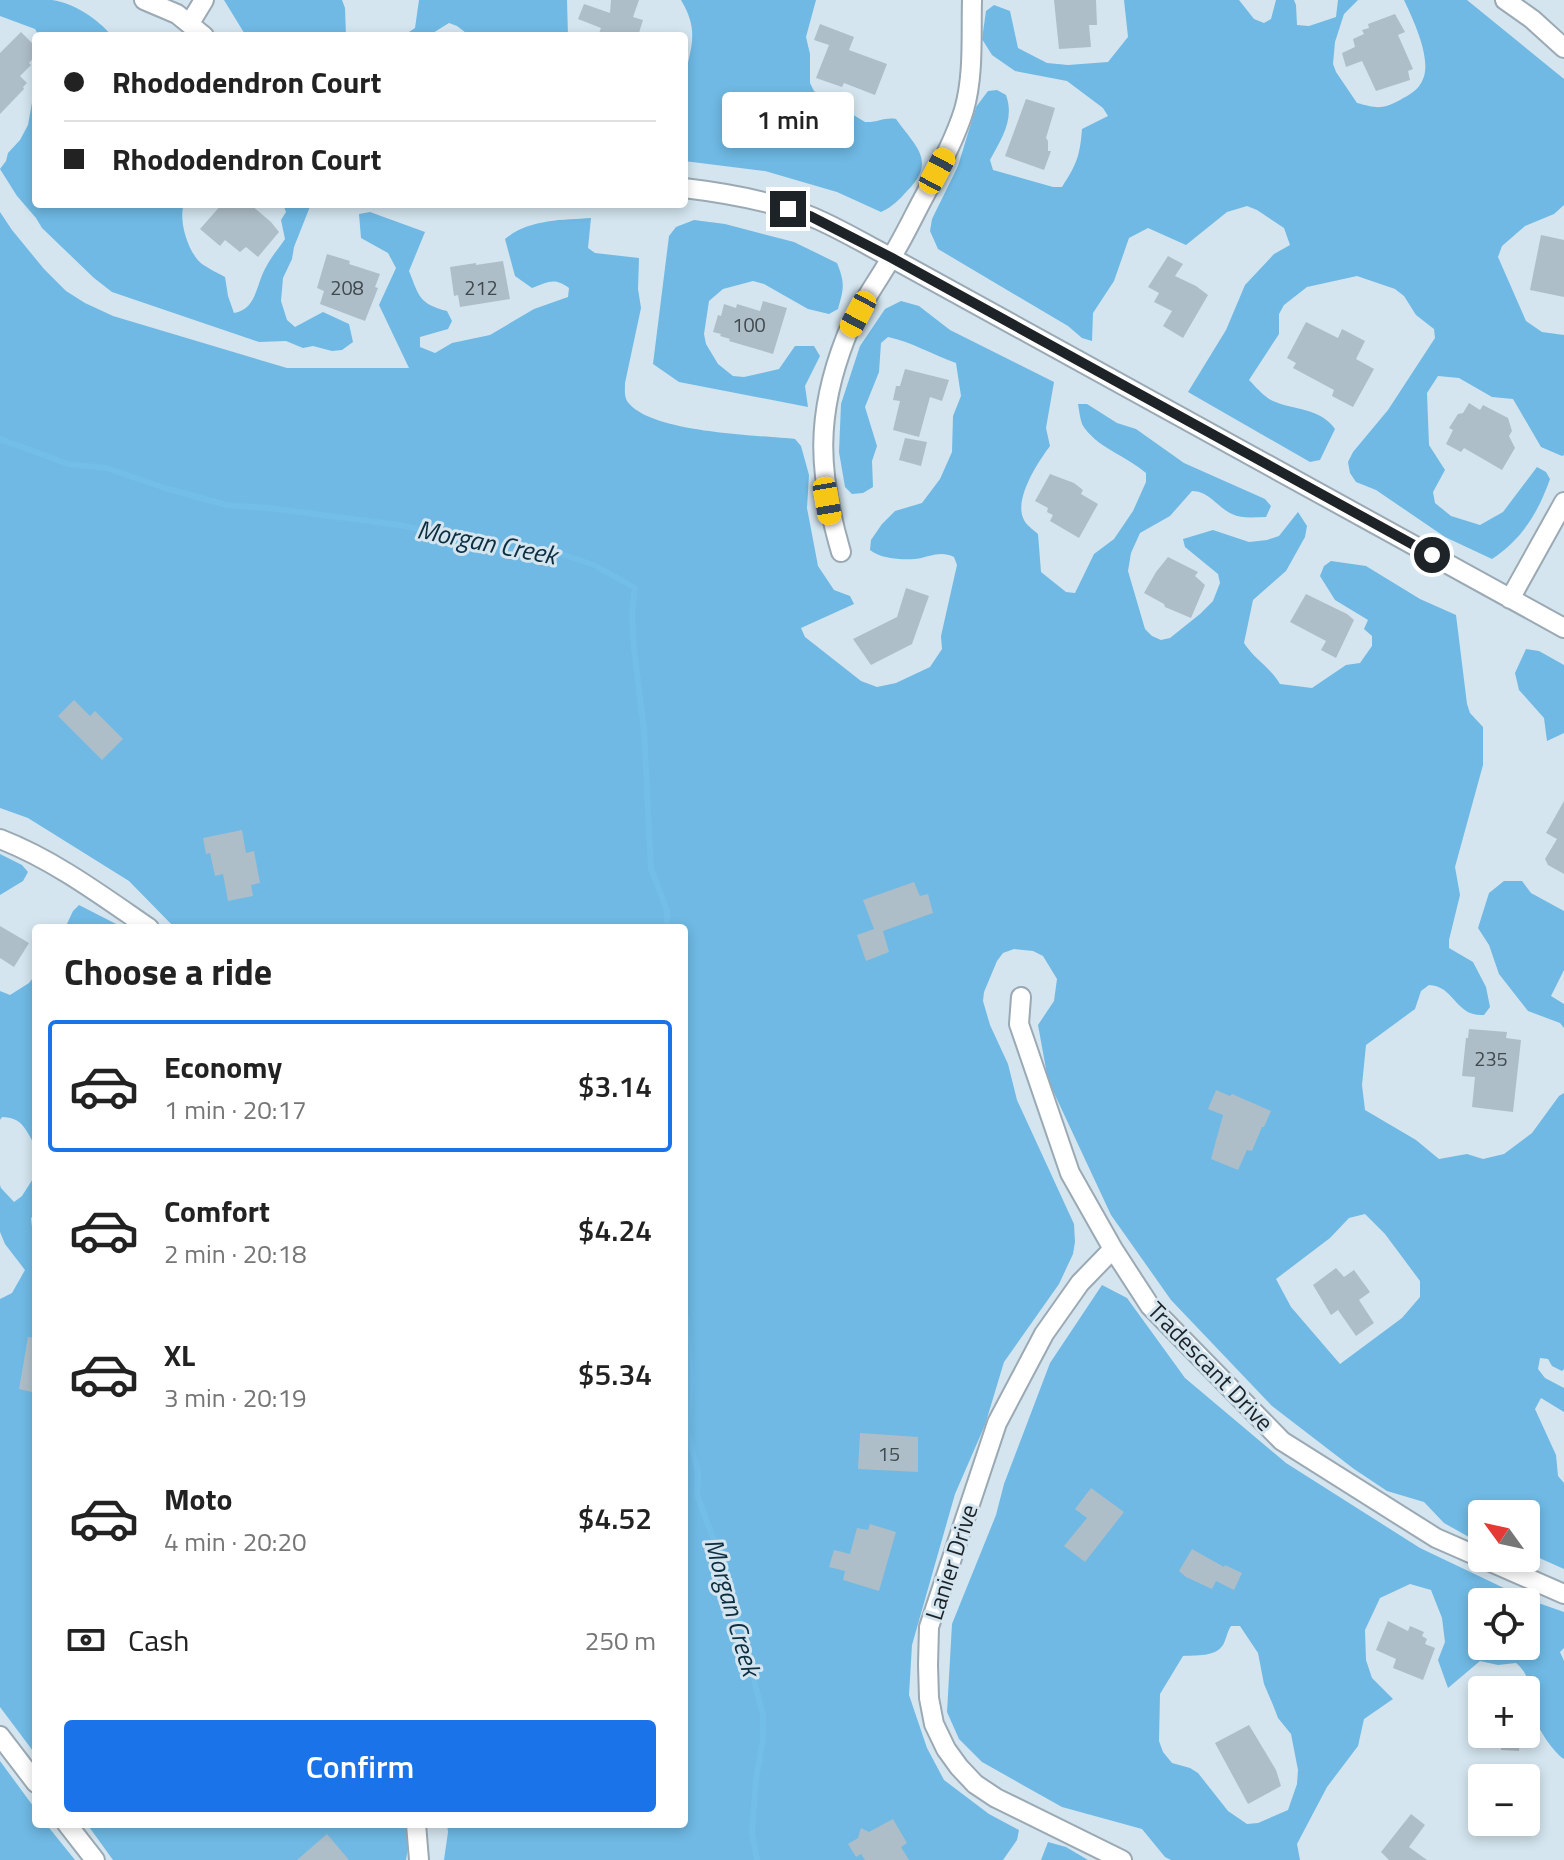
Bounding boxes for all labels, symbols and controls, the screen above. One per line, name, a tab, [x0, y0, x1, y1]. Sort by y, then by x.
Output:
text: Rhododendron Court	[112, 59, 381, 105]
callout: 1 min	[722, 93, 854, 149]
text: 1 min	[757, 100, 819, 139]
text: Rhododendron Court	[112, 136, 381, 182]
car	[915, 144, 959, 198]
route end	[770, 191, 806, 227]
house number: 208	[330, 272, 364, 303]
house number: 212	[464, 272, 498, 303]
car	[836, 287, 880, 341]
house number: 100	[732, 309, 766, 340]
car	[811, 475, 843, 527]
water label: Morgan Creek	[414, 509, 564, 575]
route start	[1414, 537, 1450, 573]
text: Choose a ride	[64, 944, 272, 999]
house number: 235	[1474, 1043, 1508, 1074]
text: Economy	[164, 1044, 282, 1090]
icon: car	[68, 1050, 140, 1122]
text: $3.14	[578, 1063, 652, 1109]
text: 1 min · 20:17	[164, 1090, 307, 1129]
text: Comfort	[164, 1188, 270, 1234]
icon: car	[68, 1194, 140, 1266]
text: $4.24	[578, 1207, 652, 1253]
text: 2 min · 20:18	[164, 1234, 307, 1273]
street label: Tradescant Drive	[1140, 1293, 1282, 1439]
text: XL	[164, 1332, 195, 1378]
icon: car	[68, 1338, 140, 1410]
text: $5.34	[578, 1351, 652, 1397]
text: 3 min · 20:19	[164, 1378, 307, 1417]
house number: 15	[878, 1438, 900, 1469]
text: Moto	[164, 1476, 232, 1522]
icon: car	[68, 1482, 140, 1554]
text: $4.52	[578, 1495, 652, 1541]
street label: Lanier Drive	[915, 1499, 987, 1625]
north arrow	[1468, 1500, 1540, 1572]
map controls	[1468, 1500, 1540, 1836]
text: 4 min · 20:20	[164, 1522, 307, 1561]
water label: Morgan Creek	[695, 1534, 772, 1684]
button: locate	[1468, 1588, 1540, 1660]
text: Cash	[128, 1617, 189, 1663]
icon: cash	[64, 1618, 108, 1662]
text: 250 m	[585, 1621, 656, 1660]
button: +	[1468, 1676, 1540, 1748]
button: Confirm	[64, 1720, 656, 1812]
button: −	[1468, 1764, 1540, 1836]

